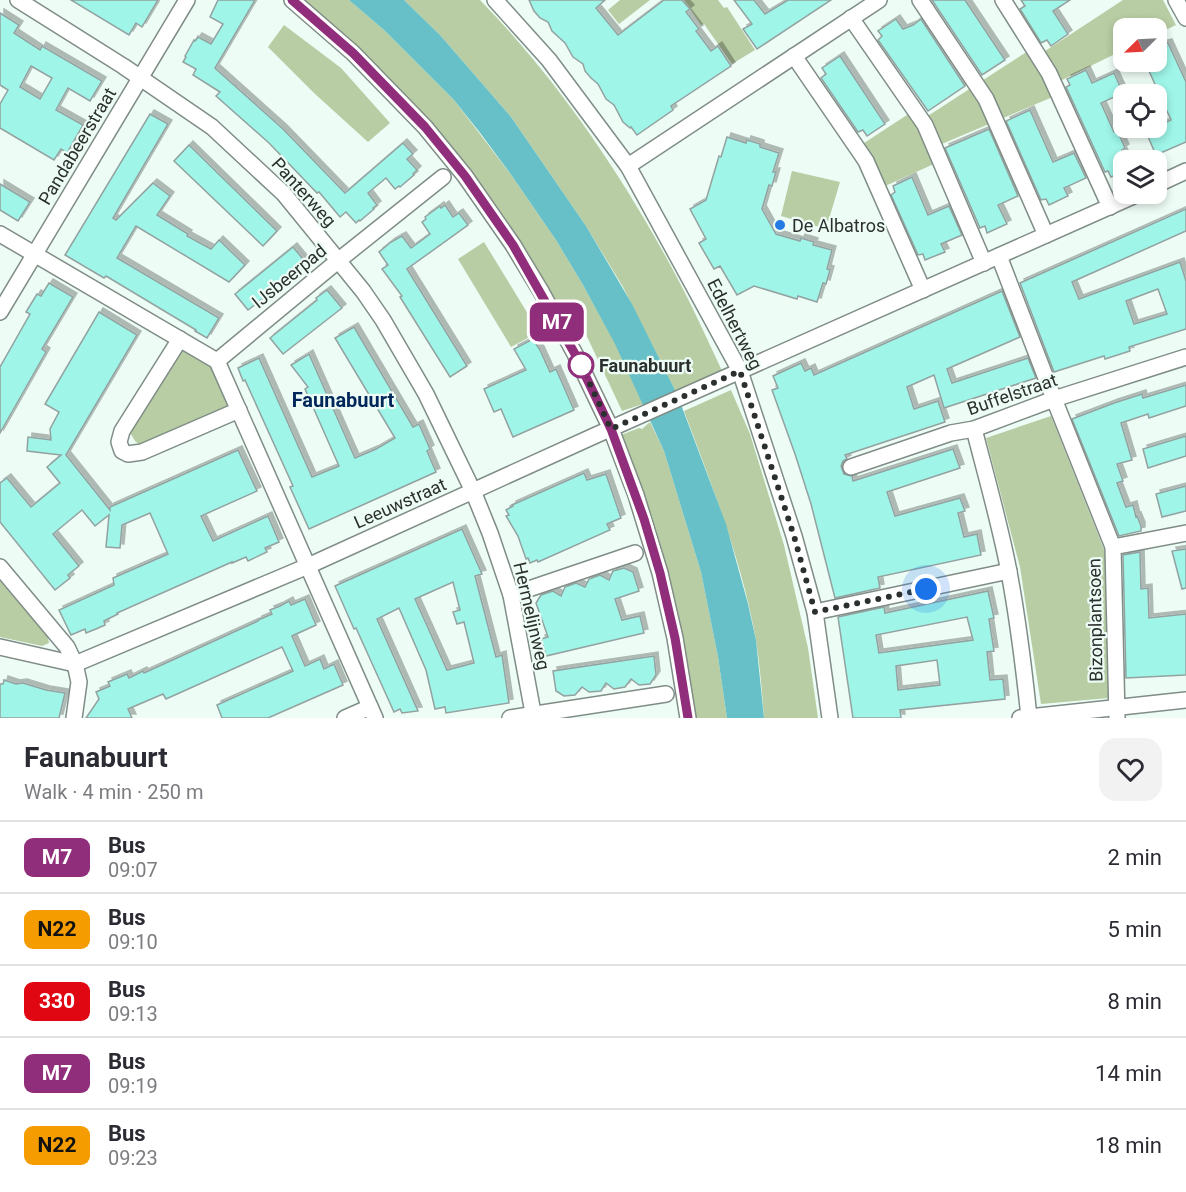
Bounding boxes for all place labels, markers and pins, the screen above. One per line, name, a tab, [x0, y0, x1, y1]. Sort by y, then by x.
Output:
place label: De Albatros	[792, 215, 885, 236]
marker: De Albatros	[773, 218, 787, 232]
marker: Faunabuurt	[568, 352, 594, 378]
place label: Faunabuurt	[599, 355, 691, 376]

